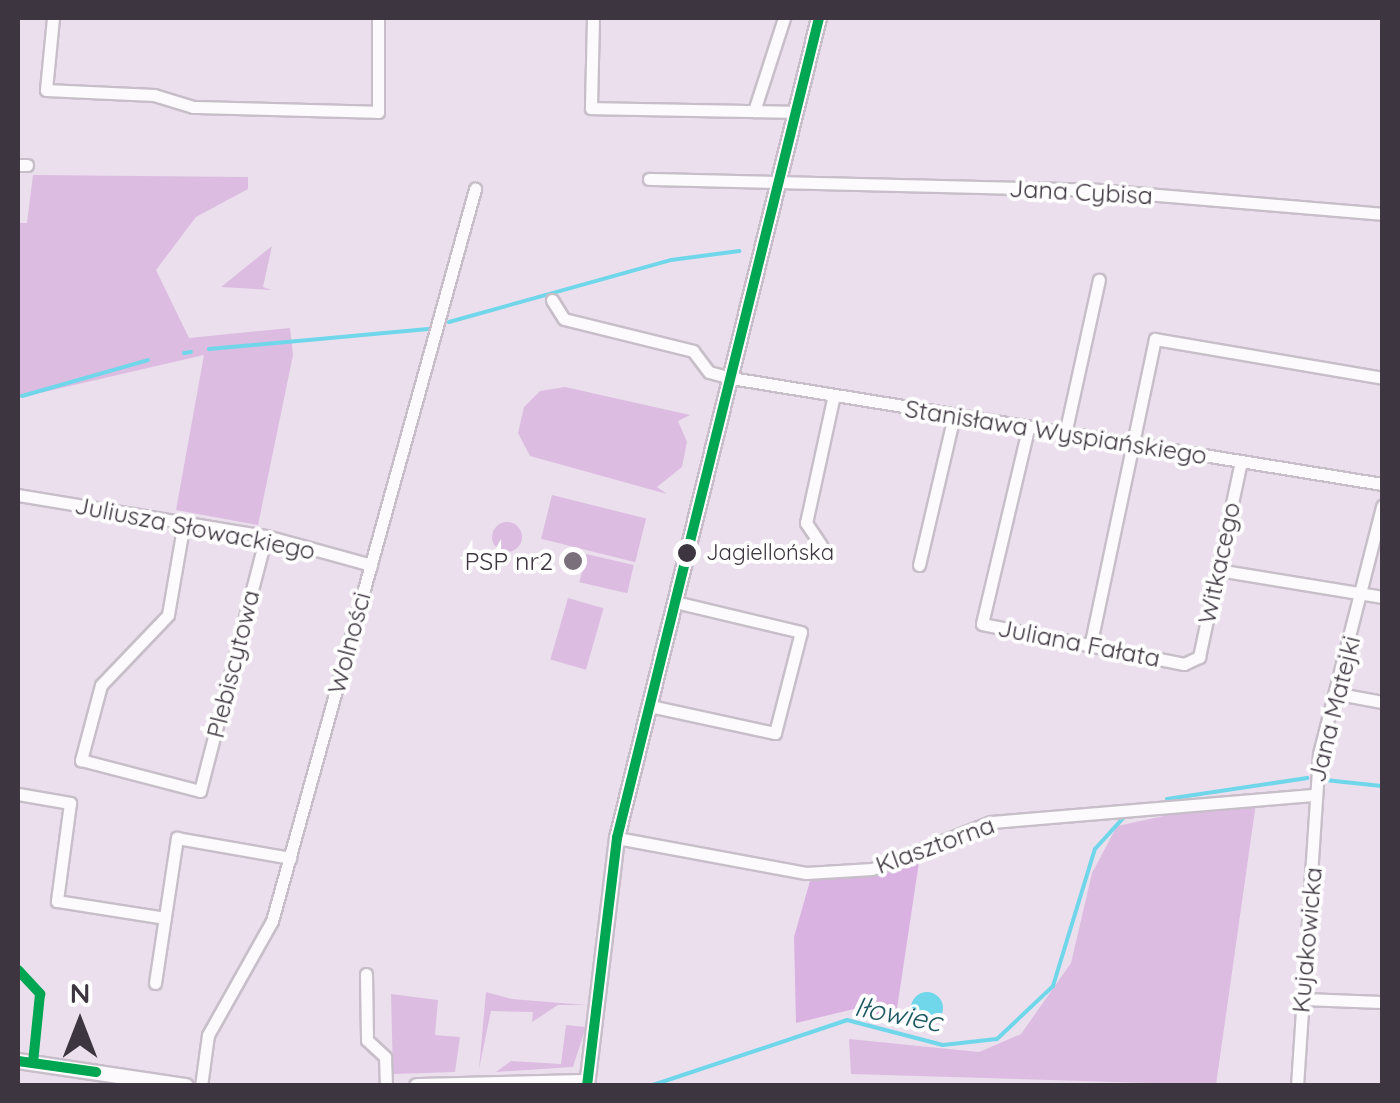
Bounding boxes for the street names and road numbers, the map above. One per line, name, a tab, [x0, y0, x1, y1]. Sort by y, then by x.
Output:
street label: Jana Cybisa	[1008, 173, 1154, 211]
street label: Stanisława Wyspiańskiego	[903, 393, 1209, 471]
street label: Juliusza Słowackiego	[72, 490, 318, 566]
street label: Witkacego	[1191, 499, 1247, 627]
street label: Plebiscytowa	[200, 587, 266, 741]
street label: Wolności	[321, 589, 377, 697]
street label: Juliana Fałata	[995, 613, 1163, 673]
street label: Jana Matejki	[1301, 633, 1367, 785]
street label: Klasztorna	[872, 810, 998, 880]
street label: Kujakowicka	[1286, 866, 1328, 1014]

